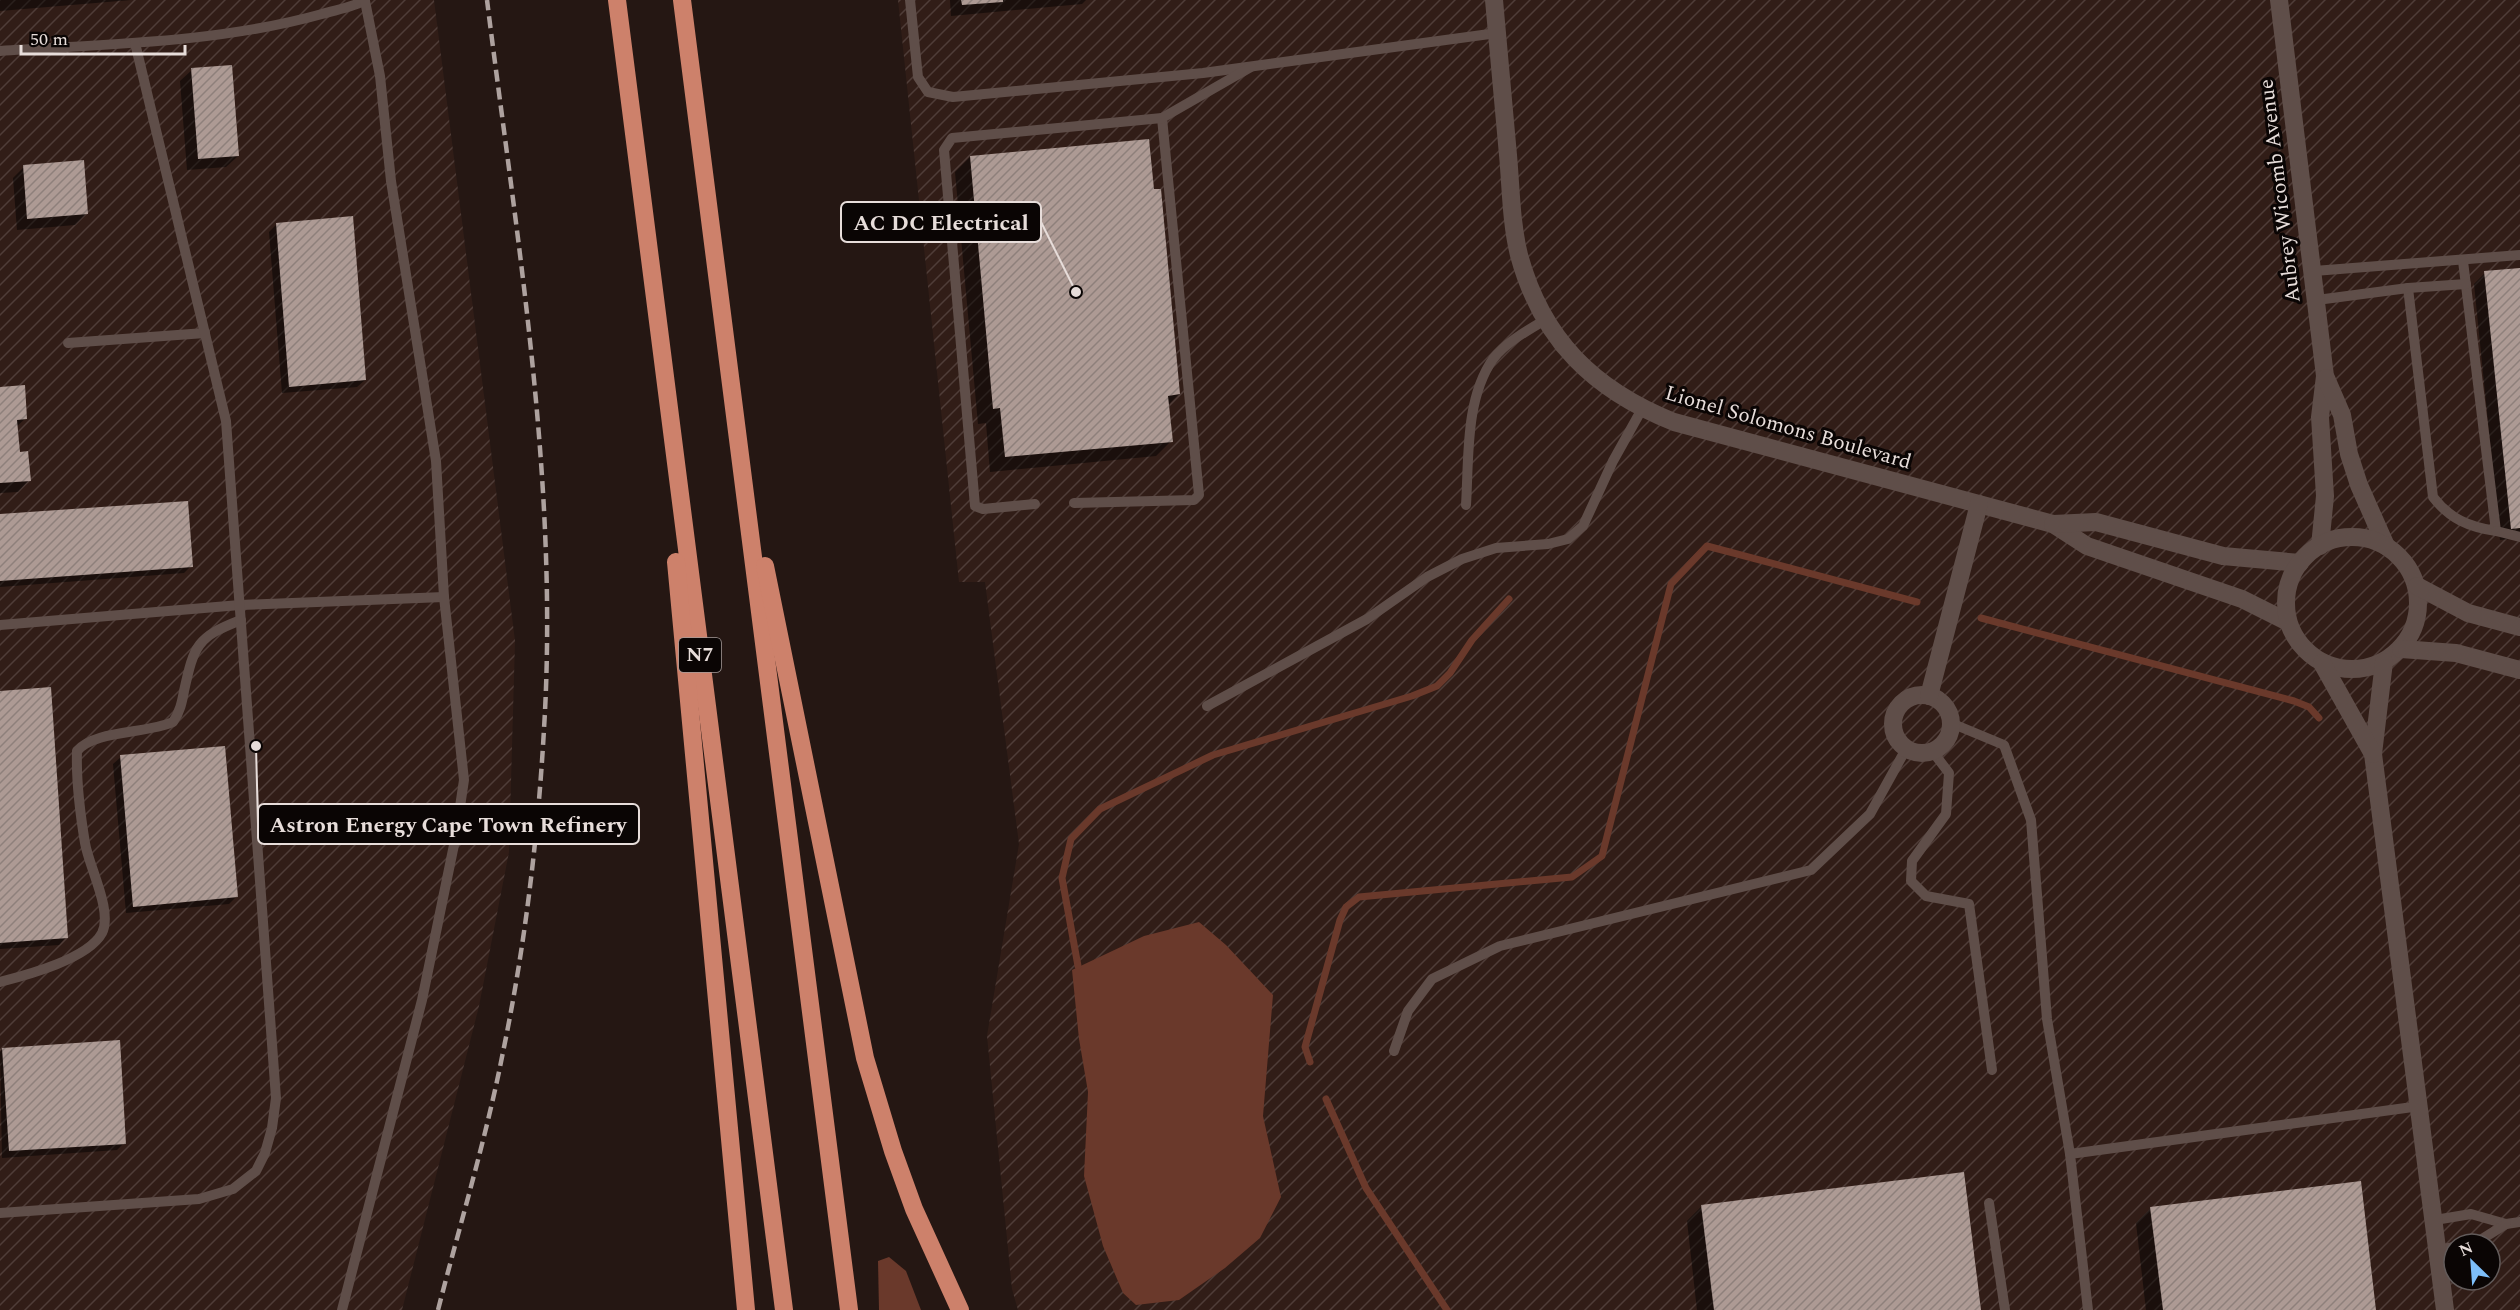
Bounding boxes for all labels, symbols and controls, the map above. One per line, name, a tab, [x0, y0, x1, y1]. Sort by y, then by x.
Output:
scale bar	[21, 18, 184, 56]
text: 50 m	[30, 26, 68, 53]
street label: Aubrey Wicomb Avenue	[2250, 77, 2310, 305]
callout: AC DC Electrical	[841, 202, 1041, 242]
text: AC DC Electrical	[853, 207, 1029, 240]
street label: Lionel Solomons Boulevard	[1661, 377, 1915, 479]
road number: N7	[679, 638, 721, 672]
callout: Astron Energy Cape Town Refinery	[258, 804, 639, 844]
text: Astron Energy Cape Town Refinery	[270, 809, 628, 842]
north arrow	[2442, 1232, 2502, 1292]
text: N	[2455, 1236, 2477, 1263]

